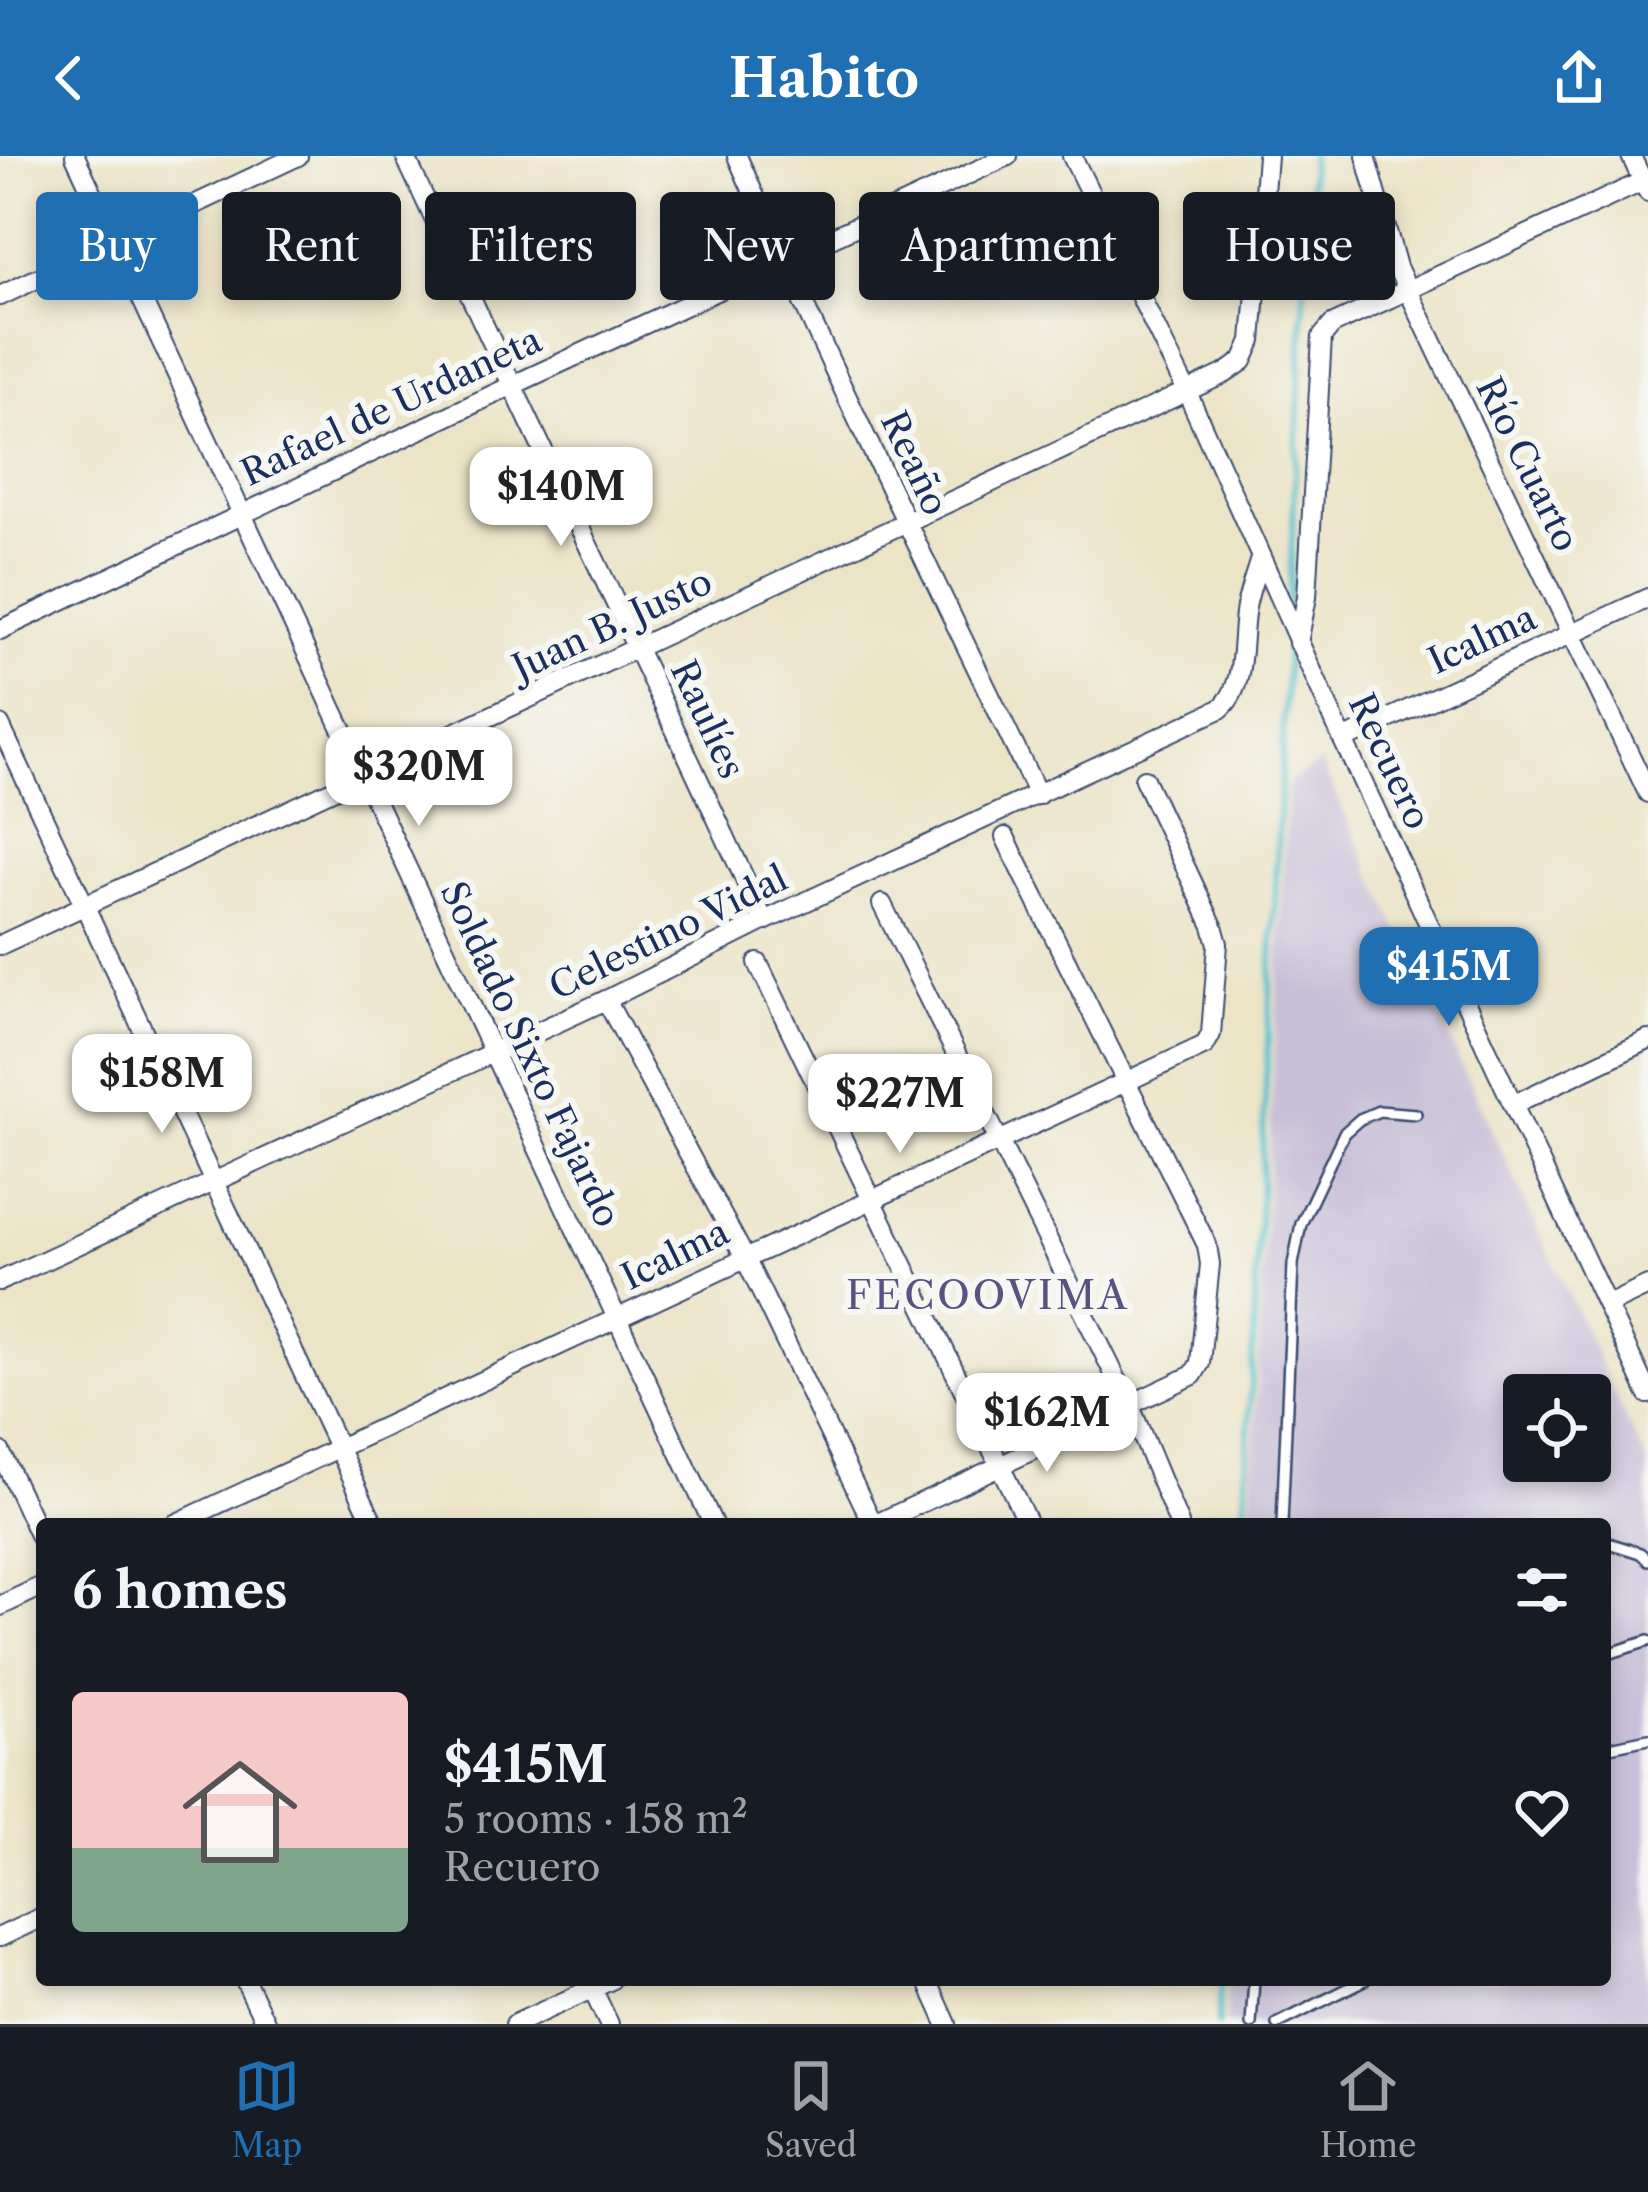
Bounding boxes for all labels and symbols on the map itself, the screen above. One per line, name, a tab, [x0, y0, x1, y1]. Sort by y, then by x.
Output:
street label: Rafael de Urdaneta	[234, 317, 548, 495]
street label: Río Cuarto	[1467, 370, 1589, 558]
street label: Reaño	[872, 404, 958, 522]
pin: $140M	[477, 447, 645, 549]
street label: Juan B. Justo	[501, 559, 719, 691]
street label: Icalma	[1421, 595, 1543, 683]
street label: Raulíes	[662, 653, 754, 785]
street label: Recuero	[1340, 686, 1440, 836]
pin: $320M	[335, 727, 503, 829]
street label: Celestino Vidal	[542, 855, 794, 1009]
street label: Soldado Sixto Fajardo	[432, 874, 630, 1234]
pin: $415M	[1365, 927, 1533, 1029]
pin: $158M	[78, 1034, 246, 1136]
pin: $227M	[816, 1054, 984, 1156]
street label: Icalma	[614, 1209, 736, 1299]
district label: FECOOVIMA	[846, 1271, 1130, 1319]
pin: $162M	[963, 1373, 1131, 1475]

